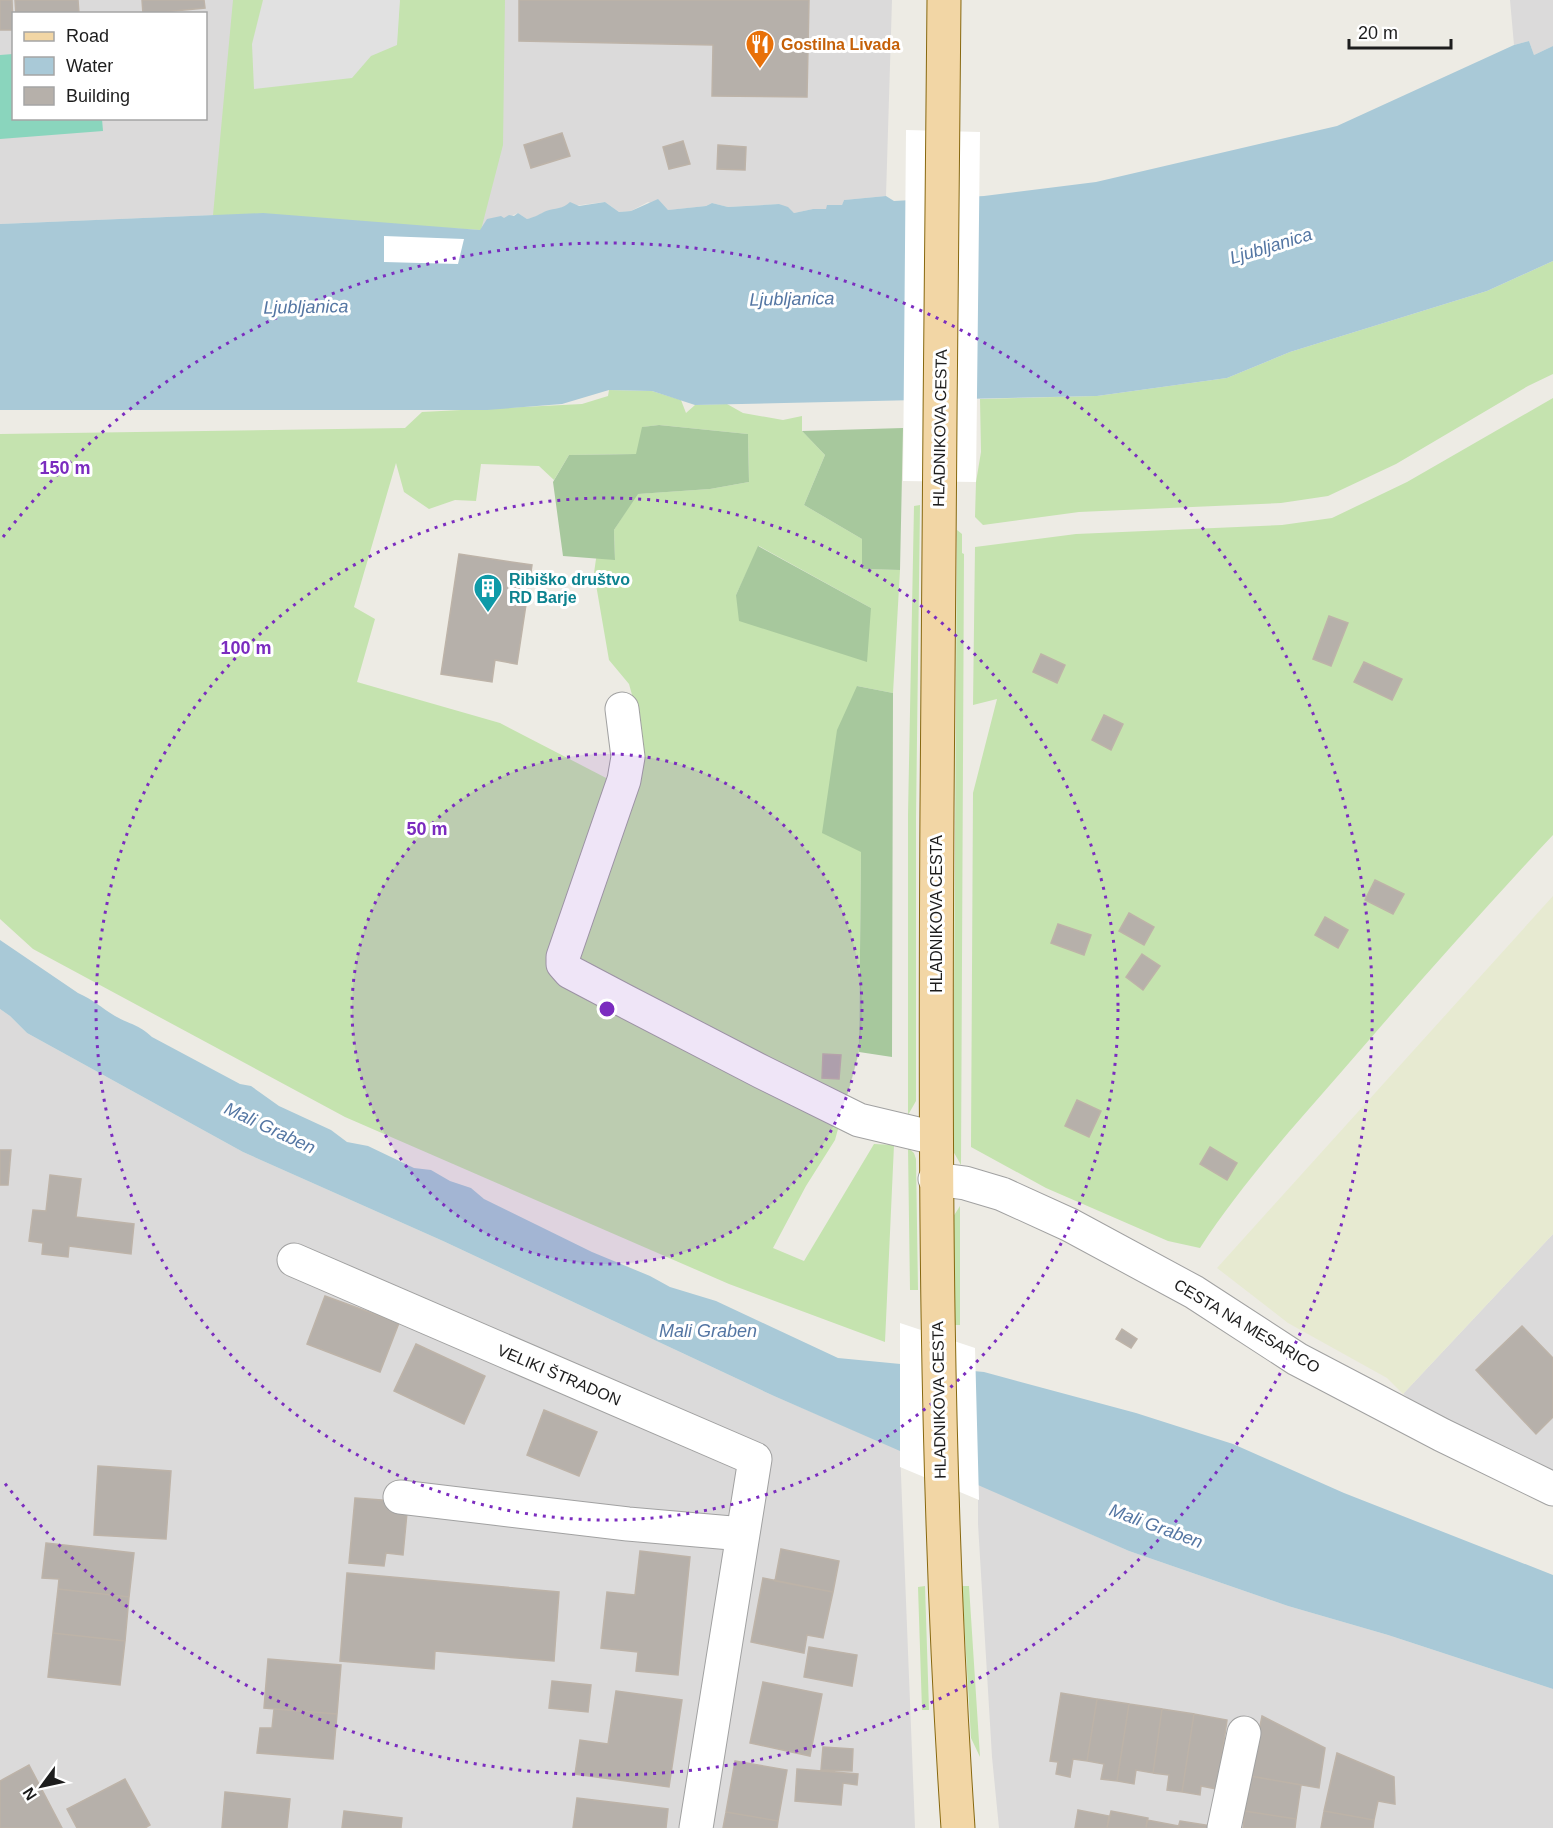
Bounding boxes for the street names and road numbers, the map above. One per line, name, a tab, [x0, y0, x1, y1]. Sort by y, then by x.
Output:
street label: HLADNIKOVA CESTA	[930, 349, 950, 507]
street label: HLADNIKOVA CESTA	[928, 835, 945, 993]
street label: CESTA NA MESARICO	[1171, 1276, 1323, 1376]
street label: HLADNIKOVA CESTA	[929, 1321, 949, 1479]
street label: VELIKI ŠTRADON	[495, 1340, 624, 1409]

